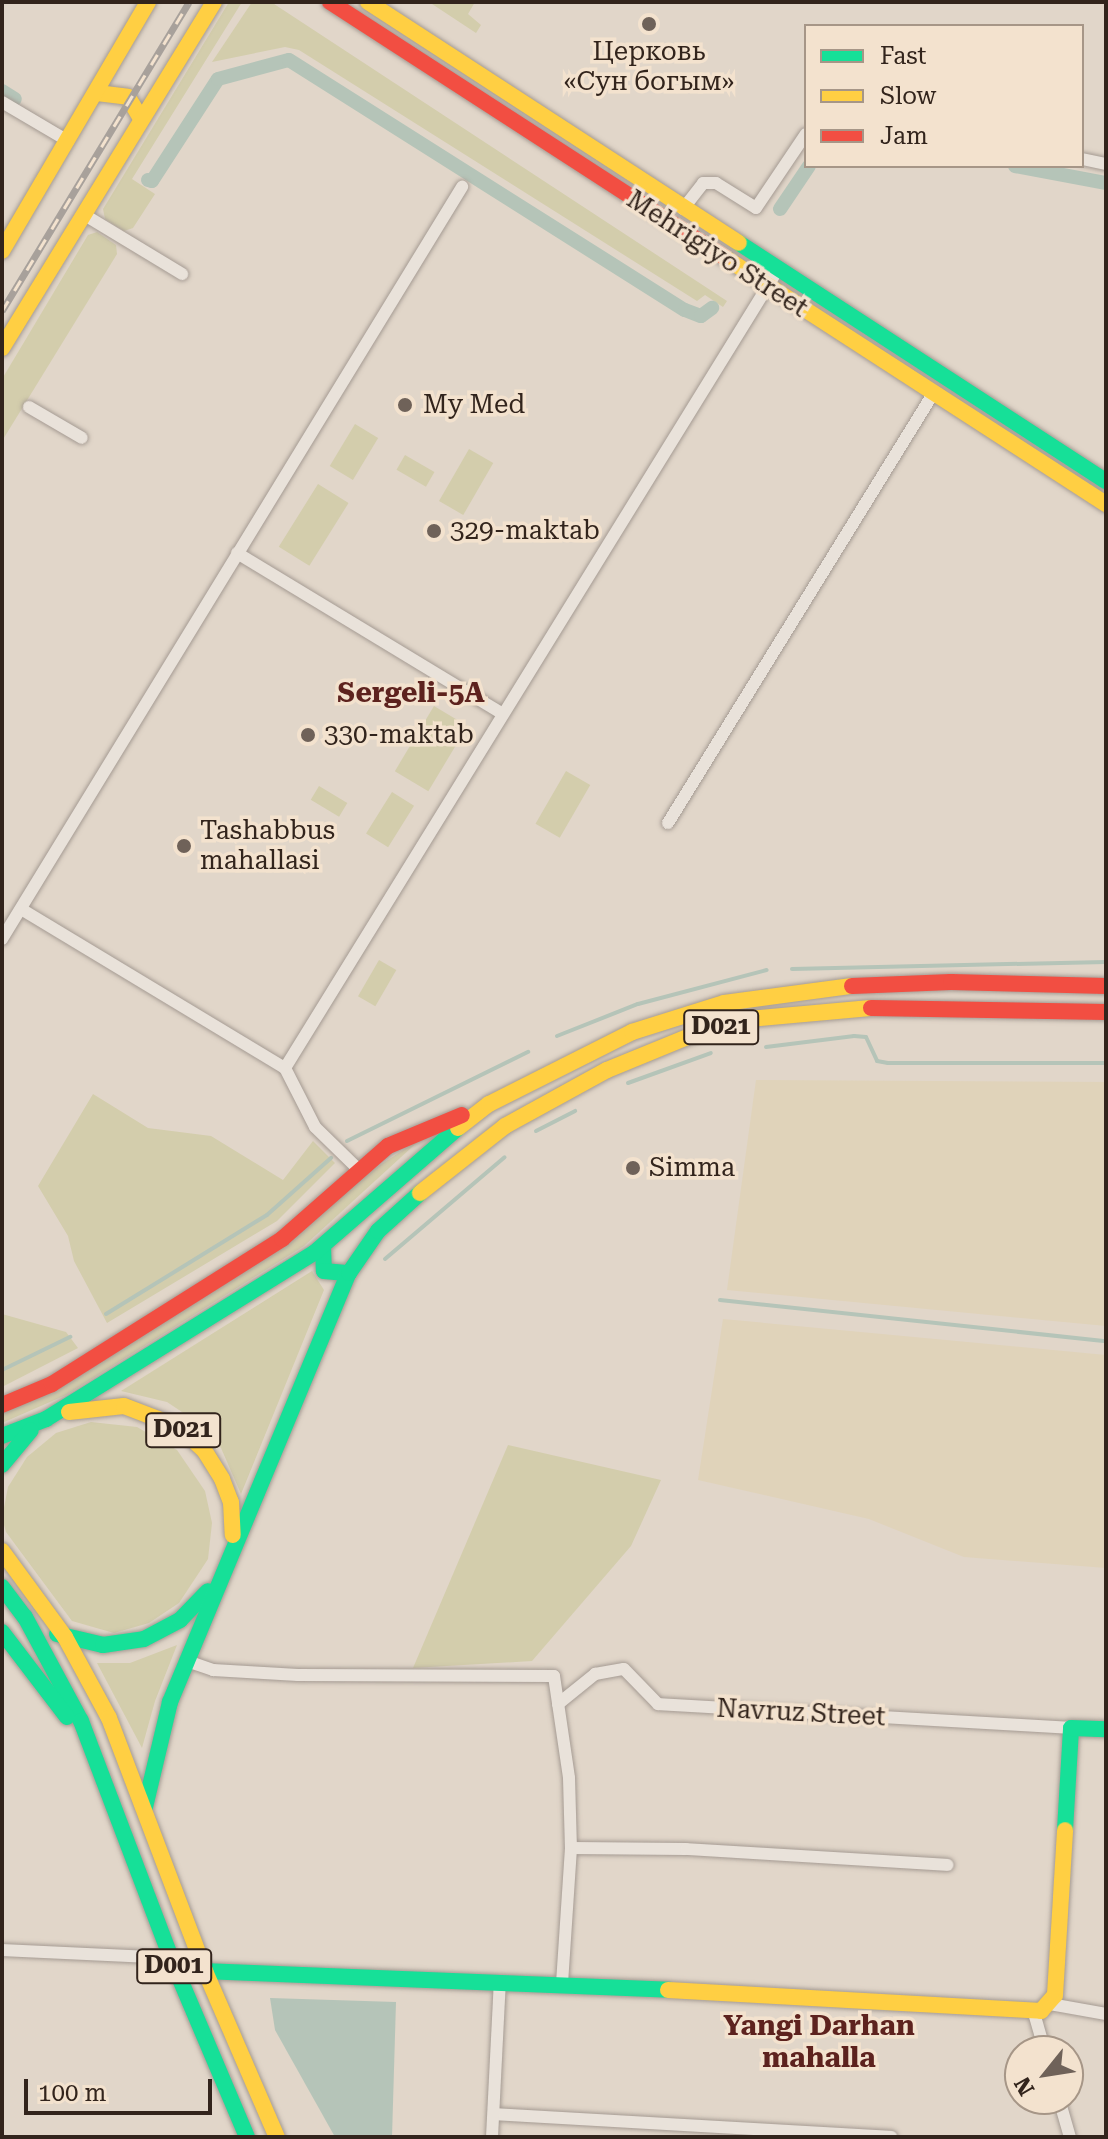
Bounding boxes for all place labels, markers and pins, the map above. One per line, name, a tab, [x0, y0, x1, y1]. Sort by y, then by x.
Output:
marker: Церковь «Сун богым»	[640, 15, 658, 33]
place label: Церковь «Сун богым»	[564, 36, 734, 98]
place label: My Med	[423, 389, 525, 421]
marker: My Med	[394, 394, 416, 416]
place label: 329-maktab	[450, 515, 600, 547]
marker: 329-maktab	[425, 522, 443, 540]
place label: 330-maktab	[324, 719, 474, 751]
marker: 330-maktab	[299, 726, 317, 744]
place label: Tashabbus mahallasi	[200, 815, 335, 876]
marker: Tashabbus mahallasi	[175, 837, 193, 855]
place label: Simma	[649, 1152, 735, 1184]
marker: Simma	[624, 1159, 642, 1177]

